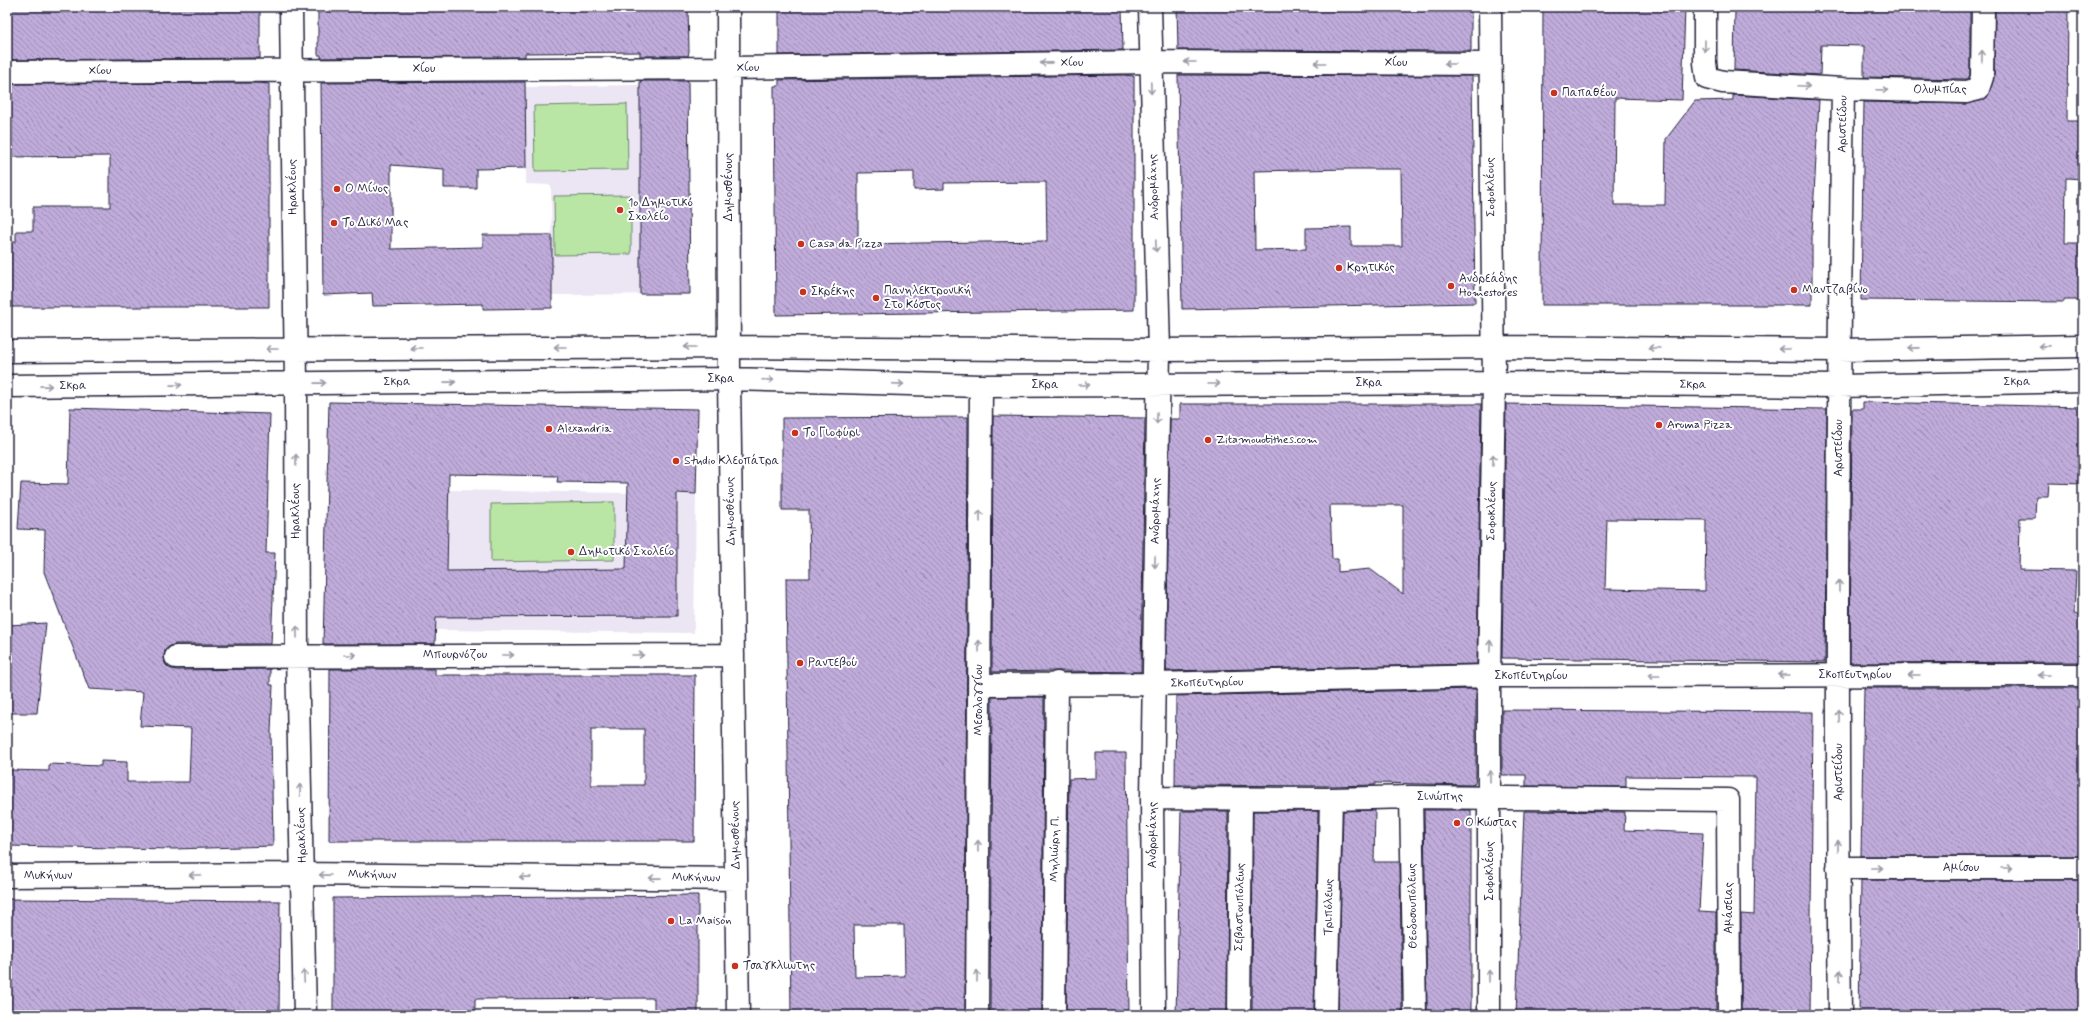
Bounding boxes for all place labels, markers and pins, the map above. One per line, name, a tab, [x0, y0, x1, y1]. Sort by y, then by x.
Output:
place label: Παπαθέου	[1562, 84, 1617, 101]
marker: Παπαθέου	[1549, 88, 1559, 98]
place label: Ο Μίνος	[345, 181, 388, 197]
marker: Ο Μίνος	[332, 184, 342, 194]
place label: 1o Δημοτικό Σχολείο	[628, 195, 693, 225]
marker: 1o Δημοτικό Σχολείο	[615, 205, 625, 215]
place label: Το Δικό Μας	[342, 215, 408, 231]
marker: Το Δικό Μας	[329, 218, 339, 228]
place label: Casa da Pizza	[809, 236, 883, 252]
marker: Casa da Pizza	[796, 239, 806, 249]
place label: Κρητικός	[1347, 260, 1395, 276]
marker: Κρητικός	[1334, 263, 1344, 273]
place label: Ανδρεάδης Homestores	[1459, 271, 1518, 301]
marker: Ανδρεάδης Homestores	[1446, 281, 1456, 291]
place label: Μαντζαβίνο	[1802, 282, 1868, 298]
place label: Σκρέκης	[811, 283, 855, 300]
place label: Πανηλεκτρονική Στο Κόστος	[884, 283, 972, 313]
marker: Μαντζαβίνο	[1789, 285, 1799, 295]
marker: Σκρέκης	[798, 287, 808, 297]
marker: Πανηλεκτρονική Στο Κόστος	[871, 293, 881, 303]
place label: Aroma Pizza	[1667, 417, 1733, 433]
marker: Aroma Pizza	[1654, 420, 1664, 430]
place label: Alexandria	[557, 421, 612, 437]
marker: Alexandria	[544, 424, 554, 434]
place label: Το Γιοφύρι	[803, 425, 861, 441]
marker: Το Γιοφύρι	[790, 428, 800, 438]
place label: Zitamouotithes.com	[1216, 432, 1318, 448]
marker: Zitamouotithes.com	[1203, 435, 1213, 445]
place label: Studio Κλεοπάτρα	[684, 453, 780, 469]
marker: Studio Κλεοπάτρα	[671, 456, 681, 466]
place label: Δημοτικό Σχολείο	[579, 544, 674, 560]
marker: Δημοτικό Σχολείο	[566, 547, 576, 557]
place label: Ραντεβού	[808, 655, 857, 671]
marker: Ραντεβού	[795, 658, 805, 668]
place label: Ο Κώστας	[1465, 815, 1517, 831]
marker: Ο Κώστας	[1452, 818, 1462, 828]
place label: La Maison	[679, 913, 732, 929]
marker: La Maison	[666, 916, 676, 926]
place label: Τσαγκλιωτης	[743, 958, 815, 974]
marker: Τσαγκλιωτης	[730, 961, 740, 971]

